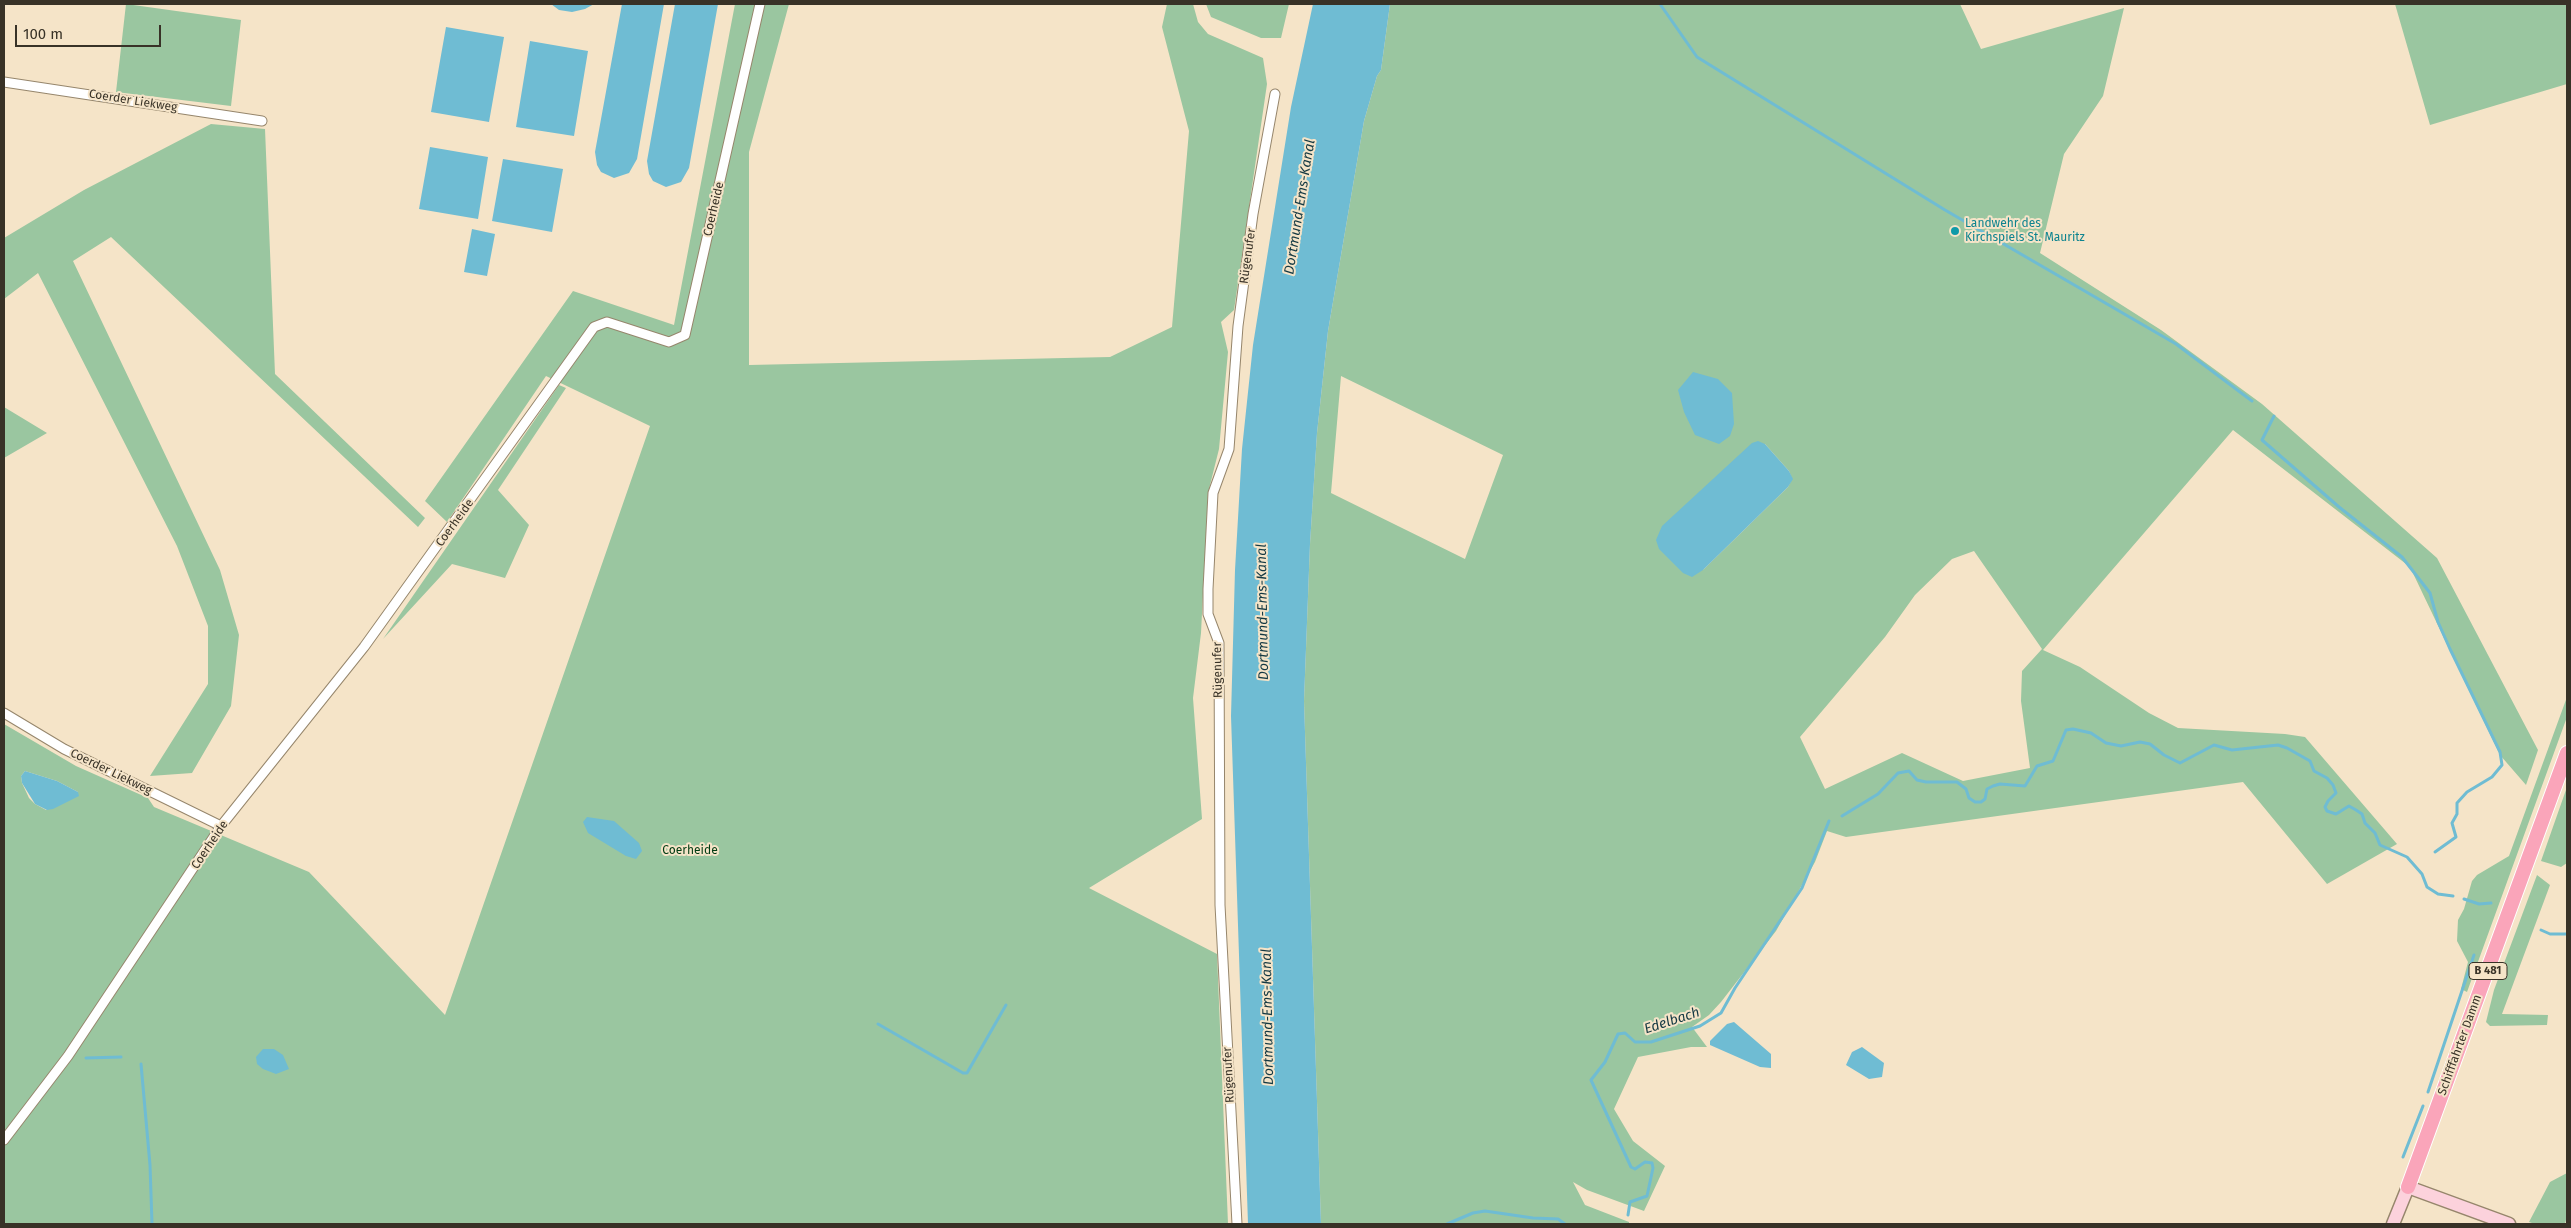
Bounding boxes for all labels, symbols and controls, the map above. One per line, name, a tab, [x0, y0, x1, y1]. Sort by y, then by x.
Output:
scale bar	[18, 15, 164, 47]
text: 100 m	[23, 25, 63, 43]
street label: Coerder Liekweg	[88, 87, 178, 115]
water label: Dortmund-Ems-Kanal	[1281, 138, 1319, 276]
street label: Coerheide	[701, 180, 727, 238]
place label: Landwehr des Kirchspiels St. Mauritz	[1965, 217, 2085, 245]
marker: Landwehr des Kirchspiels St. Mauritz	[1949, 225, 1961, 237]
street label: Rügenufer	[1237, 227, 1259, 285]
street label: Coerheide	[433, 496, 477, 550]
water label: Dortmund-Ems-Kanal	[1253, 544, 1273, 680]
street label: Rügenufer	[1210, 642, 1226, 698]
street label: Coerder Liekweg	[68, 746, 154, 798]
street label: Coerheide	[189, 818, 231, 872]
park label: Coerheide	[662, 844, 718, 858]
water label: Dortmund-Ems-Kanal	[1258, 949, 1278, 1085]
road number: B 481	[2469, 962, 2507, 979]
street label: Schifffahrter Damm	[2435, 993, 2485, 1097]
water label: Edelbach	[1642, 1004, 1702, 1038]
street label: Rügenufer	[1220, 1047, 1238, 1103]

